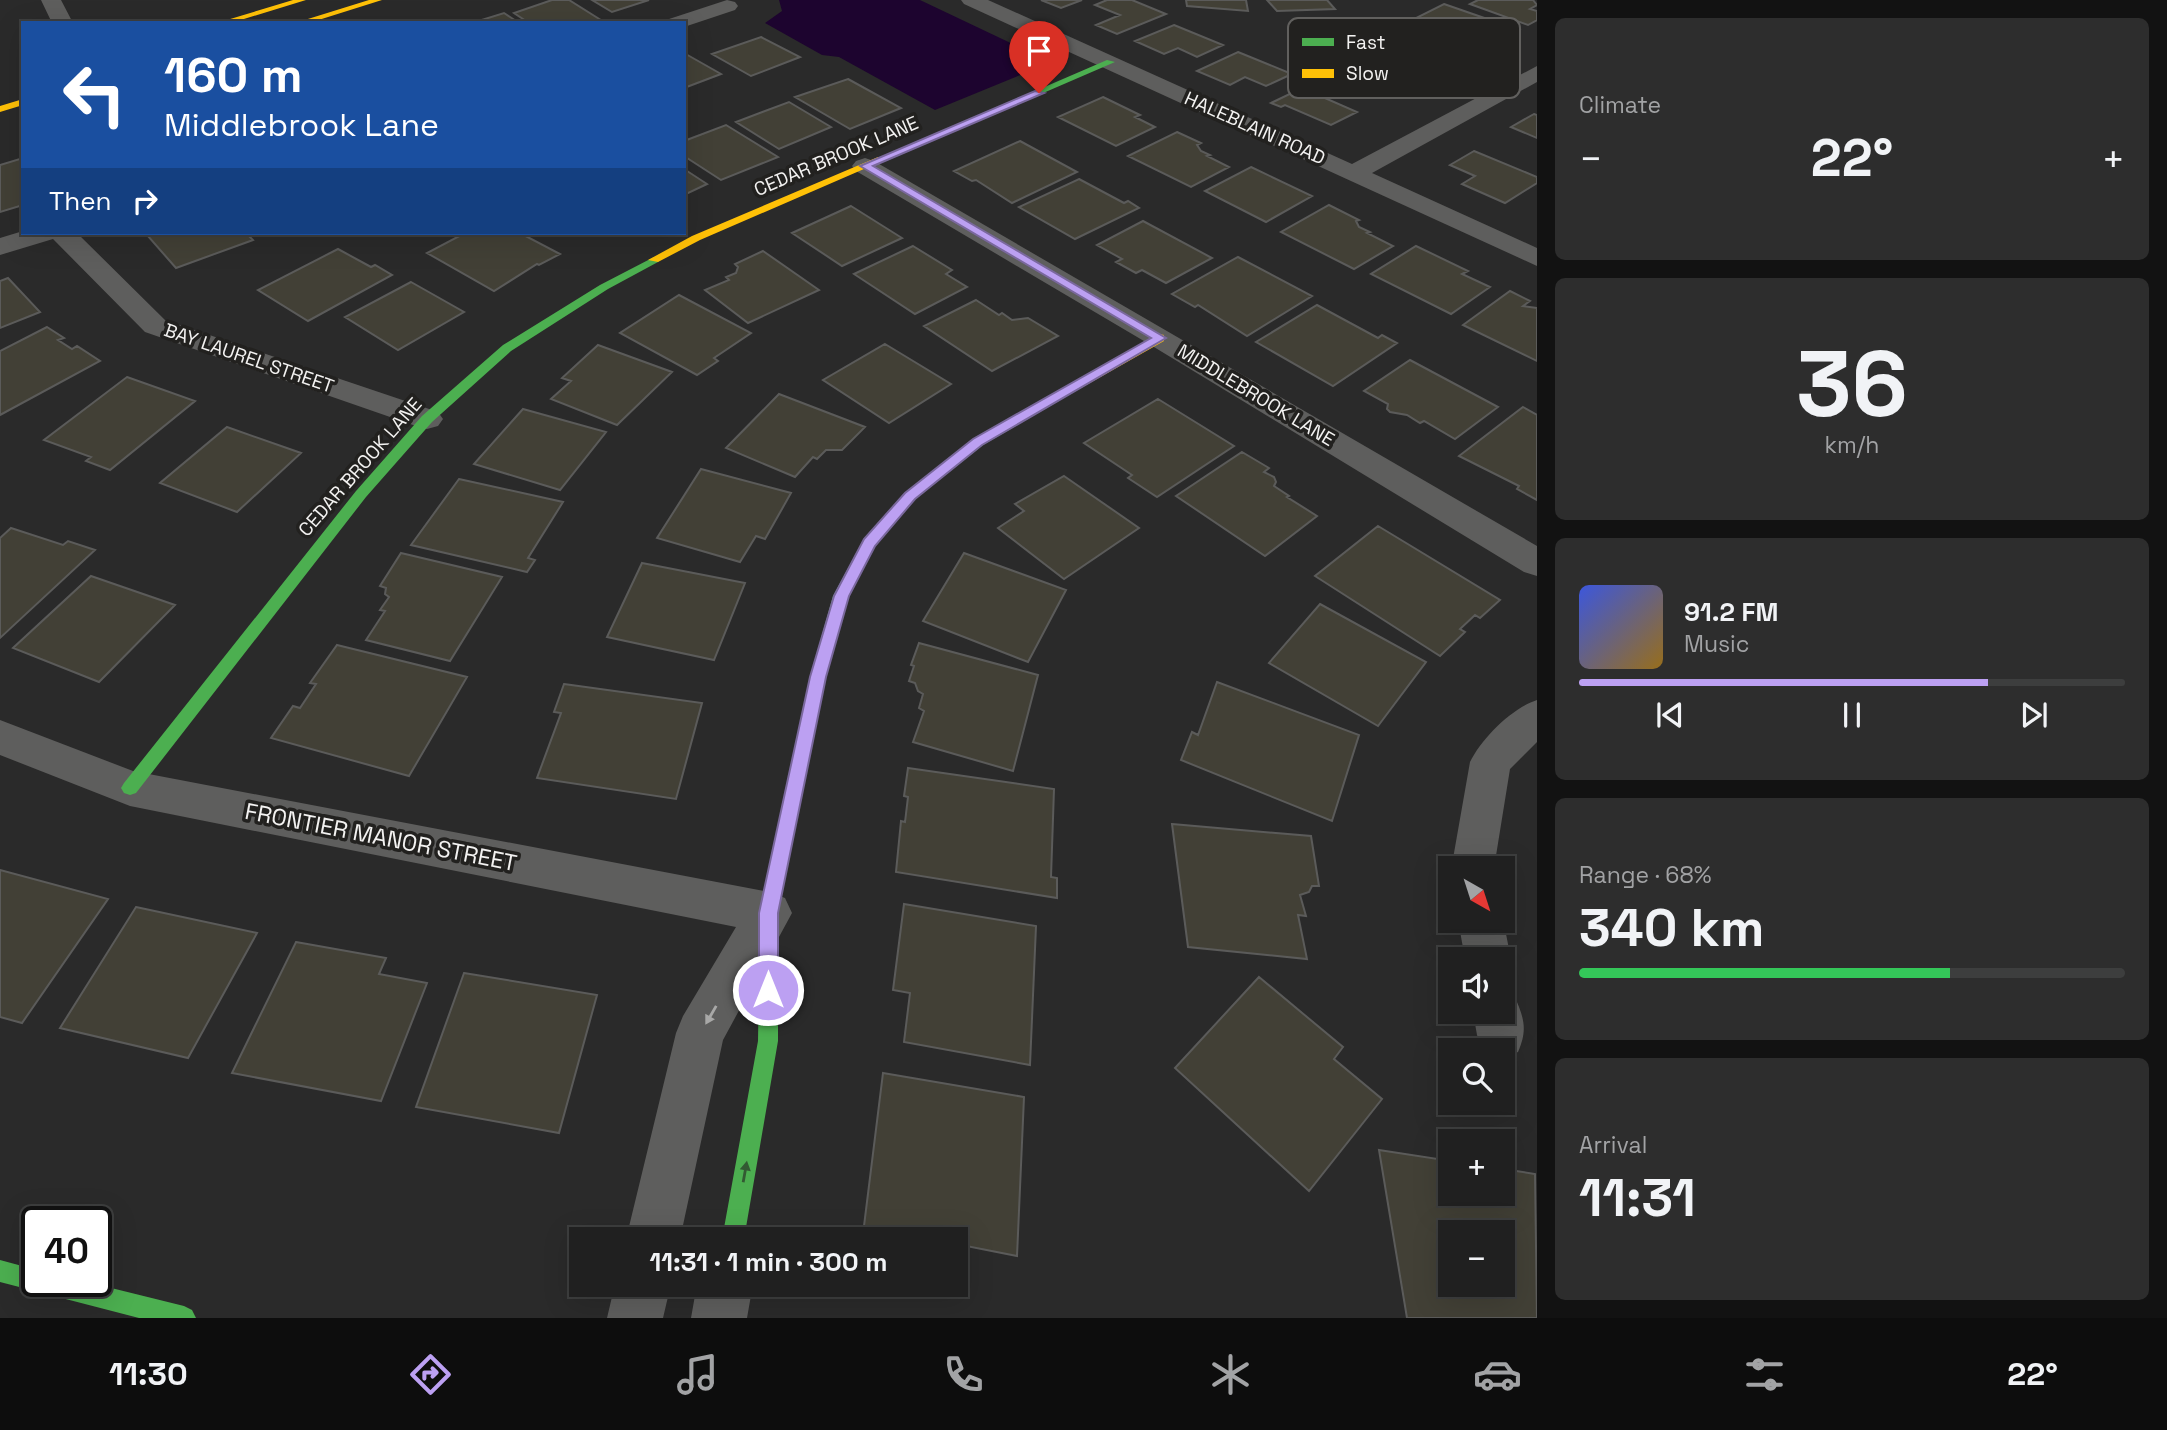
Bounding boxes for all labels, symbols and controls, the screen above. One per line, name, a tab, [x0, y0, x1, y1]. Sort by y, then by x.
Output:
legend	[1288, 18, 1520, 98]
pin	[1009, 21, 1069, 93]
text: Fast	[1346, 30, 1386, 55]
icon: arrive	[1020, 32, 1058, 70]
text: 160 m	[164, 44, 302, 106]
icon: left	[49, 49, 140, 140]
text: Slow	[1346, 61, 1389, 86]
street label: HALEBLAIN ROAD	[1181, 86, 1329, 170]
text: Climate	[1579, 90, 1661, 120]
text: Middlebrook Lane	[164, 105, 439, 145]
street label: CEDAR BROOK LANE	[750, 110, 922, 202]
text: 22°	[1811, 125, 1893, 191]
text: −	[1579, 135, 1603, 183]
text: +	[2101, 135, 2125, 183]
icon: right	[126, 182, 164, 220]
text: Then	[49, 184, 112, 218]
street label: BAY LAUREL STREET	[161, 317, 337, 399]
text: 36	[1796, 326, 1908, 443]
street label: MIDDLEBROOK LANE	[1173, 338, 1339, 452]
street label: CEDAR BROOK LANE	[293, 392, 427, 542]
text: km/h	[1825, 430, 1879, 460]
text: 91.2 FM	[1684, 595, 1778, 629]
text: Music	[1684, 629, 1749, 659]
icon: previous	[1651, 696, 1689, 734]
icon: pause	[1833, 696, 1871, 734]
icon: next	[2015, 696, 2053, 734]
street label: FRONTIER MANOR STREET	[242, 796, 520, 878]
north arrow	[1438, 856, 1516, 933]
map controls	[1438, 856, 1515, 1297]
text: Range · 68%	[1579, 860, 1712, 890]
text: 340 km	[1579, 895, 1764, 961]
button: sound	[1438, 947, 1515, 1024]
position arrow	[731, 953, 805, 1027]
one-way arrow	[705, 1005, 717, 1025]
button: search	[1438, 1038, 1515, 1115]
button: +	[1438, 1129, 1515, 1206]
text: Arrival	[1579, 1130, 1647, 1160]
one-way arrow	[740, 1161, 751, 1183]
text: 11:31	[1579, 1165, 1696, 1231]
speed limit sign: 40	[21, 1206, 112, 1297]
button: −	[1438, 1220, 1515, 1297]
text: 11:31 · 1 min · 300 m	[650, 1245, 887, 1279]
icon: directions	[406, 1350, 455, 1399]
icon: music	[673, 1350, 722, 1399]
icon: phone	[939, 1350, 988, 1399]
icon: climate	[1206, 1350, 1255, 1399]
icon: car	[1473, 1350, 1522, 1399]
icon: filters	[1740, 1350, 1789, 1399]
text: 11:30	[109, 1354, 188, 1394]
text: 22°	[2007, 1354, 2058, 1394]

